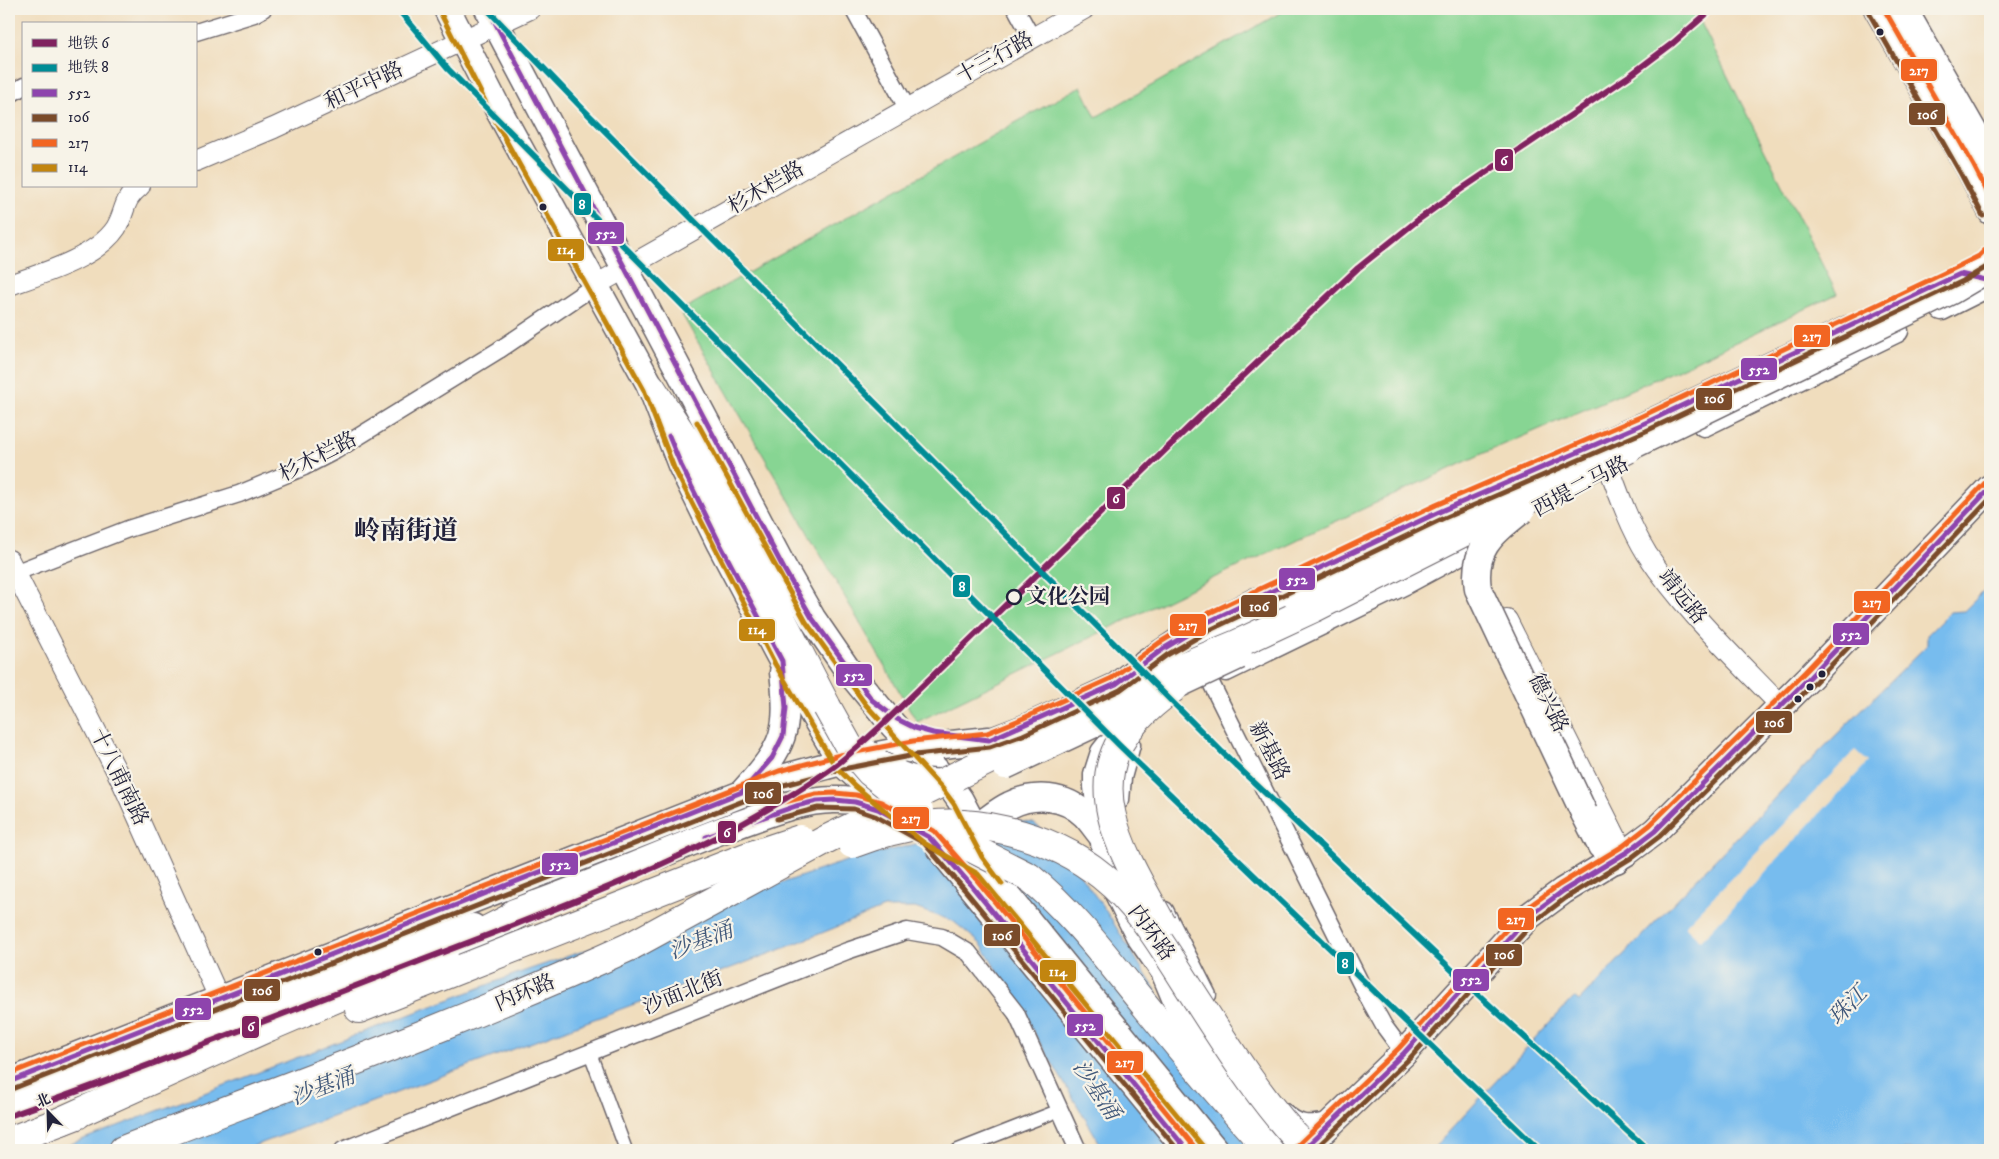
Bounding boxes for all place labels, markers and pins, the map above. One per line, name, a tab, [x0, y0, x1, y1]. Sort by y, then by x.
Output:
unlabelled marker	[1875, 27, 1885, 37]
unlabelled marker	[538, 202, 548, 212]
place label: 文化公园	[1026, 584, 1110, 610]
marker: 文化公园	[1006, 589, 1022, 605]
unlabelled marker	[1817, 669, 1827, 679]
unlabelled marker	[1805, 682, 1815, 692]
unlabelled marker	[1793, 694, 1803, 704]
unlabelled marker	[313, 947, 323, 957]

